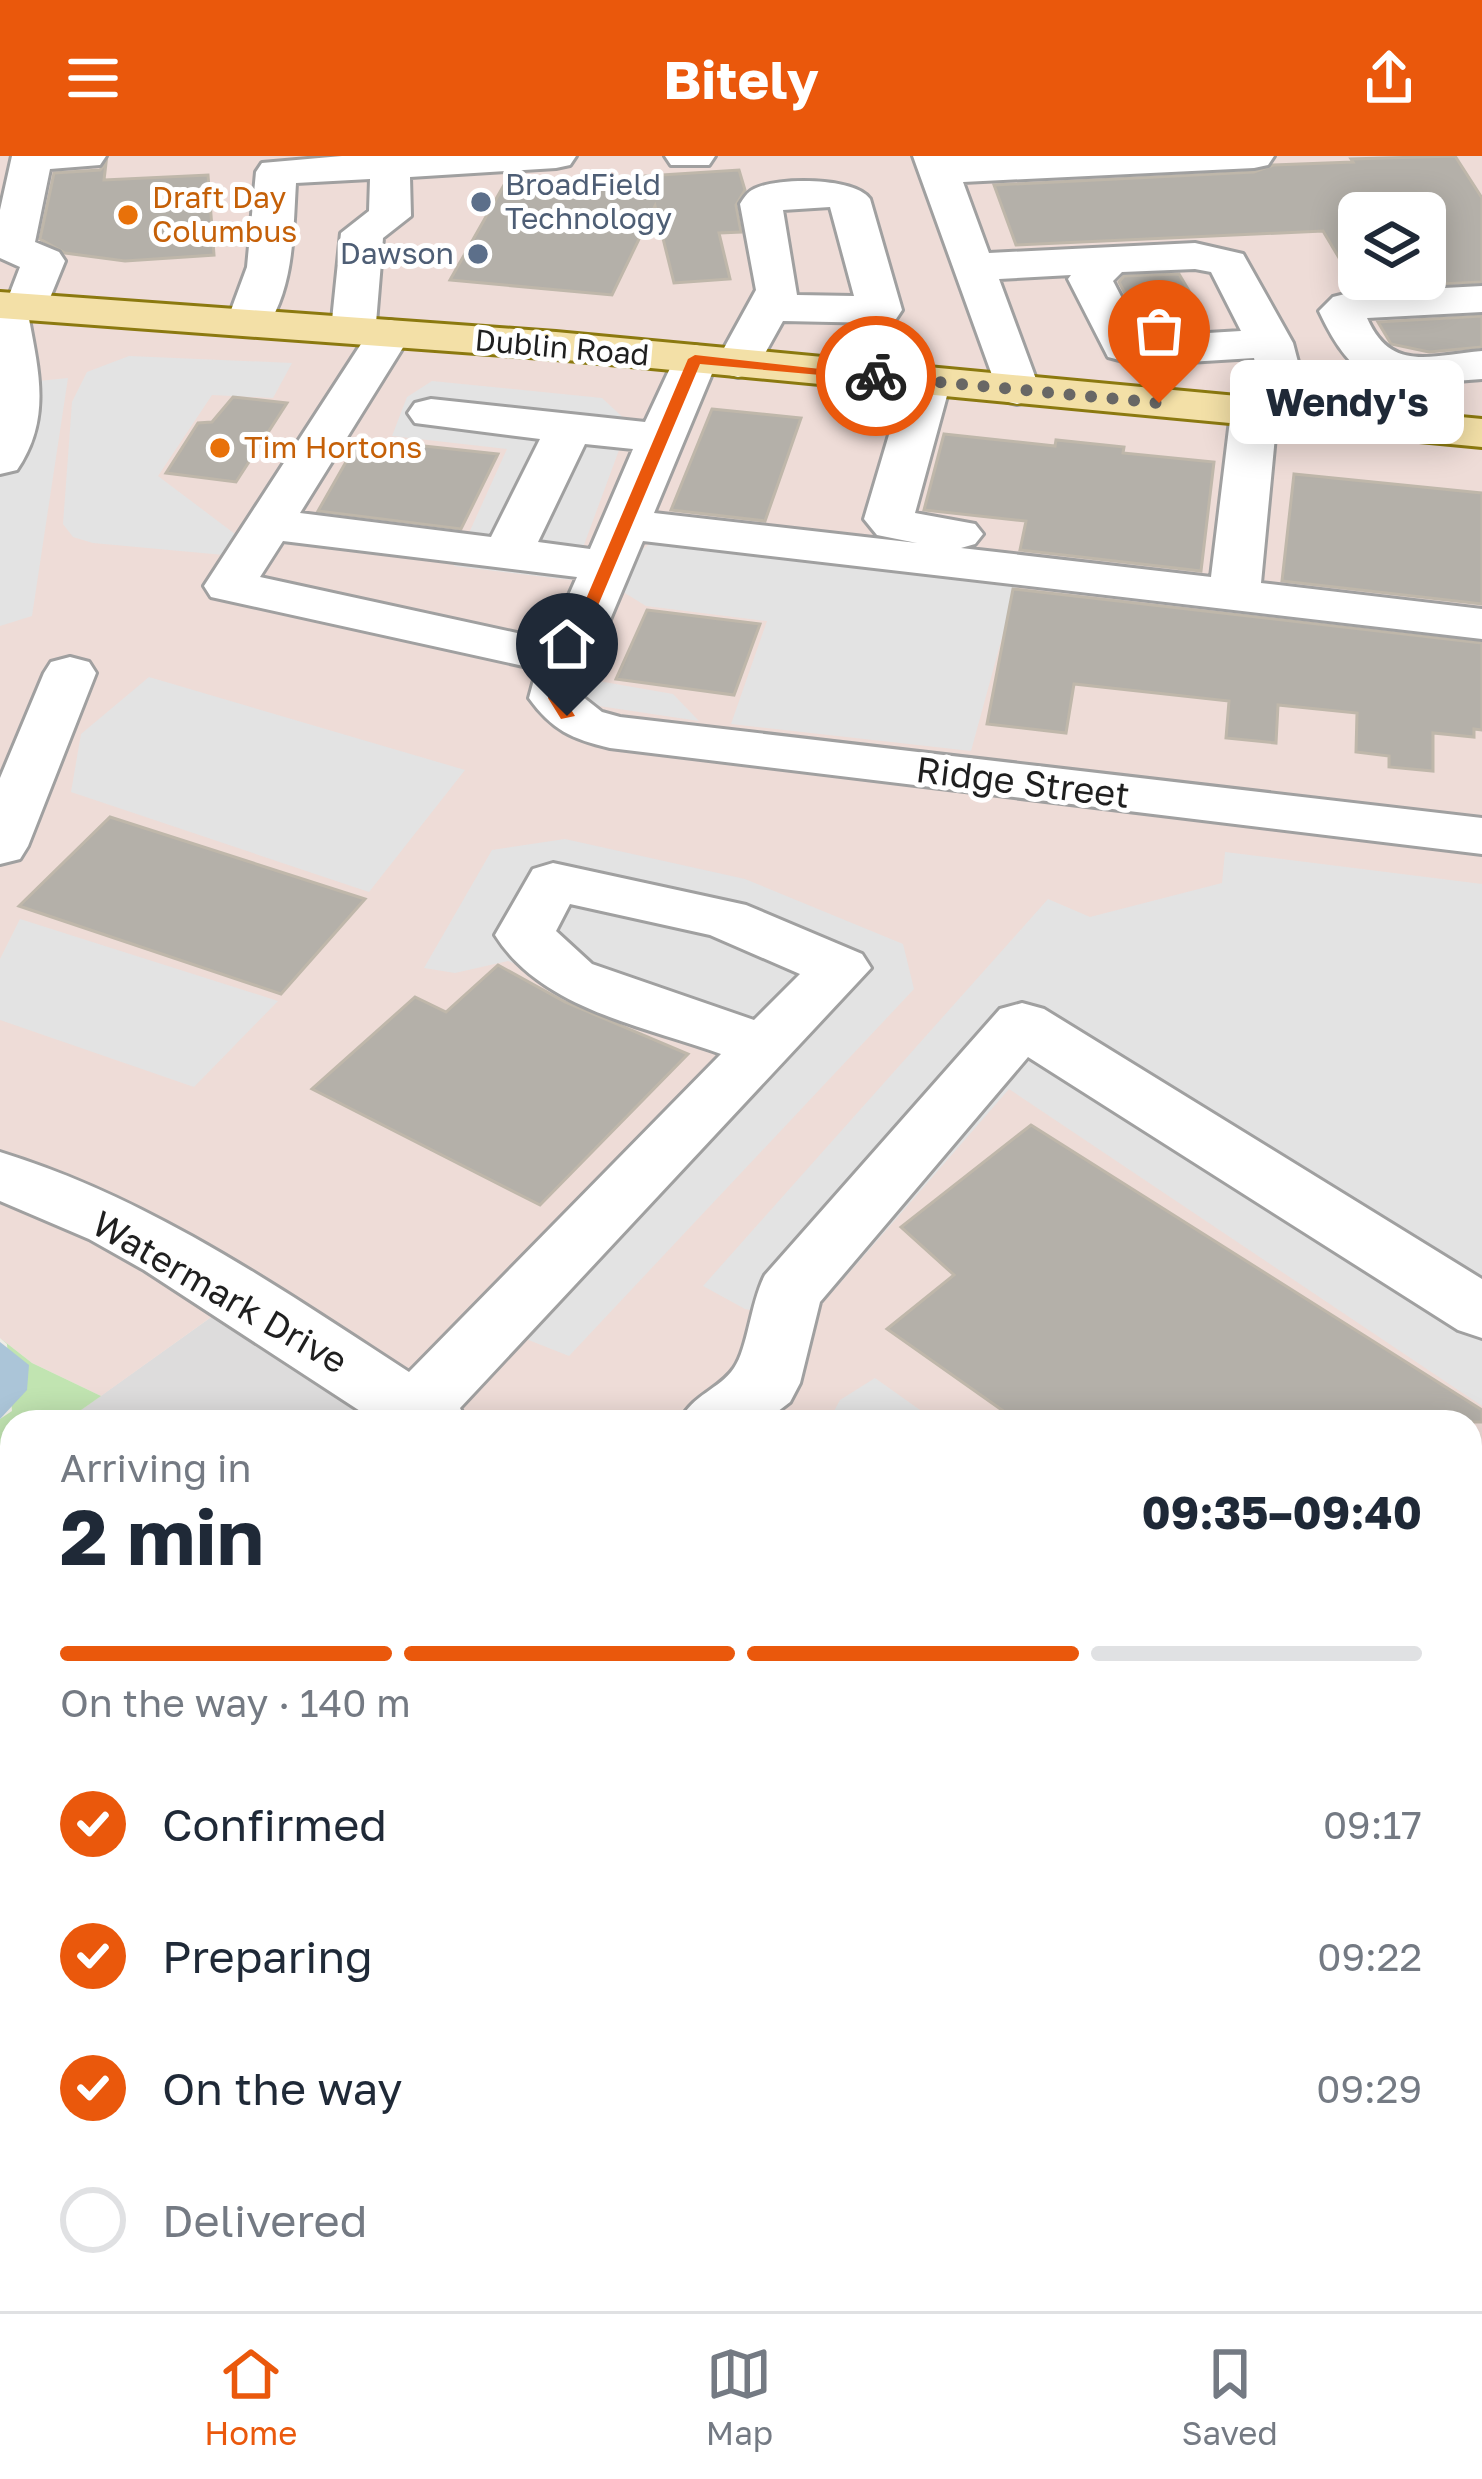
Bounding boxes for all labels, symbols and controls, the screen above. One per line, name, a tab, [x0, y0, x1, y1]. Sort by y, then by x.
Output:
icon: menu	[60, 45, 126, 111]
icon: share	[1356, 45, 1422, 111]
text: Bitely	[663, 46, 819, 111]
place label: BroadField Technology	[505, 166, 672, 236]
place label: Draft Day Columbus	[152, 179, 297, 249]
marker: BroadField Technology	[468, 189, 494, 215]
map controls	[1338, 192, 1446, 300]
button: layers	[1338, 192, 1446, 300]
marker: Draft Day Columbus	[115, 202, 141, 228]
place label: Dawson	[340, 235, 454, 271]
marker: Dawson	[465, 241, 491, 267]
pin	[1108, 280, 1210, 403]
icon: bag	[1126, 298, 1192, 364]
courier	[816, 316, 936, 436]
street label: Dublin Road	[473, 321, 651, 373]
icon: bike	[843, 343, 909, 409]
callout: Wendy's	[1231, 361, 1465, 445]
text: Wendy's	[1265, 378, 1429, 425]
place label: Tim Hortons	[244, 429, 422, 465]
marker: Tim Hortons	[207, 435, 233, 461]
pin	[516, 593, 618, 716]
icon: home	[534, 611, 600, 677]
street label: Ridge Street	[914, 747, 1132, 816]
street label: Watermark Drive	[85, 1201, 355, 1382]
text: Arriving in	[60, 1444, 251, 1491]
text: 09:35–09:40	[1141, 1485, 1422, 1539]
text: 2 min	[60, 1489, 264, 1582]
text: On the way · 140 m	[60, 1679, 411, 1726]
icon: check	[60, 1791, 126, 1857]
text: Confirmed	[162, 1797, 387, 1851]
text: 09:17	[1323, 1801, 1422, 1848]
icon: check	[60, 1923, 126, 1989]
text: Preparing	[162, 1929, 373, 1983]
text: 09:22	[1317, 1933, 1422, 1980]
icon: check	[60, 2055, 126, 2121]
text: On the way	[162, 2061, 403, 2115]
text: 09:29	[1316, 2065, 1422, 2112]
text: Delivered	[162, 2193, 367, 2247]
tab: Home	[204, 2341, 297, 2452]
tab: Map	[706, 2341, 773, 2452]
tab: Saved	[1181, 2341, 1278, 2452]

